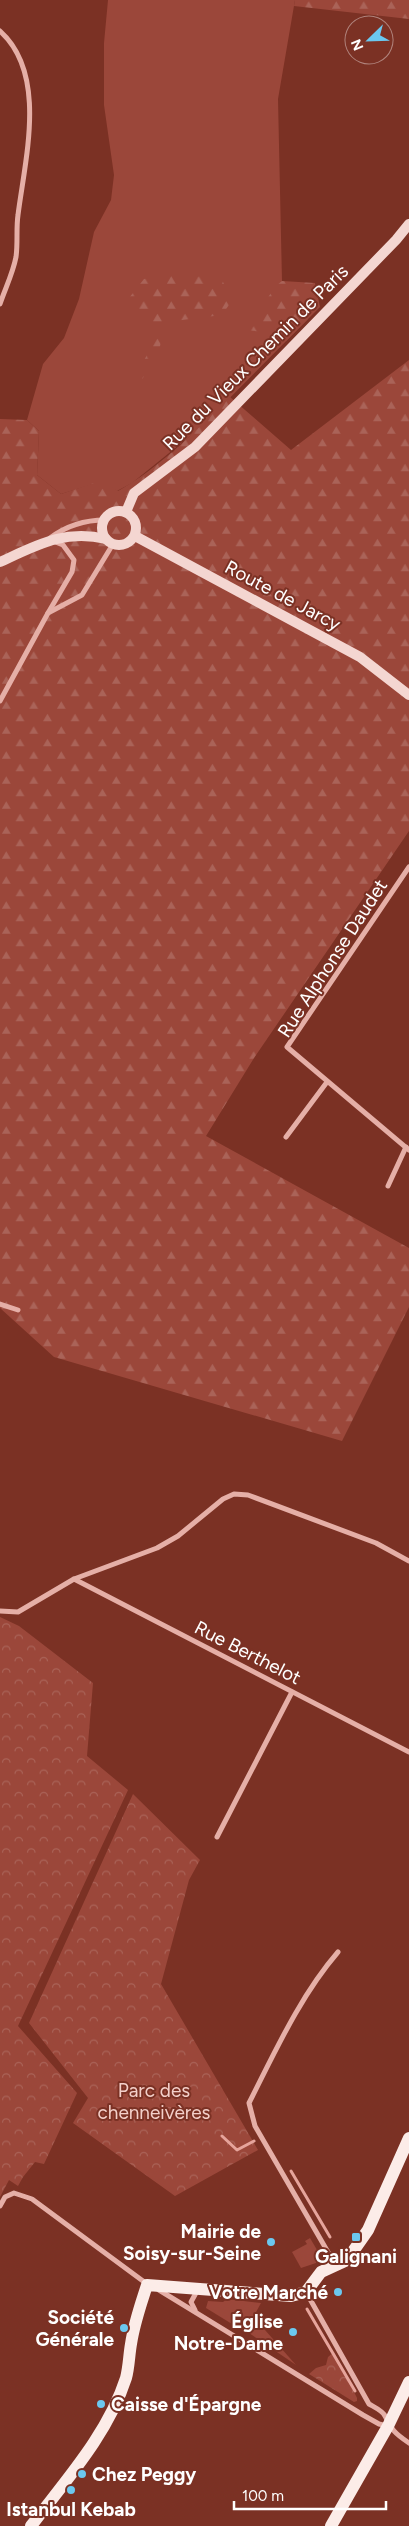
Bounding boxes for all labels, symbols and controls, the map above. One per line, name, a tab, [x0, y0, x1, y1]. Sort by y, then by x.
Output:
north arrow	[344, 15, 394, 65]
text: N	[348, 37, 367, 53]
street label: Rue du Vieux Chemin de Paris	[158, 260, 353, 455]
street label: Route de Jarcy	[221, 555, 345, 636]
street label: Rue Alphonse Daudet	[273, 875, 392, 1042]
street label: Rue Berthelot	[191, 1616, 305, 1689]
park label: Parc des chenneivères	[98, 2079, 211, 2124]
place label: Mairie de Soisy-sur-Seine	[123, 2220, 261, 2265]
marker: Galignani	[350, 2231, 362, 2243]
marker: Mairie de Soisy-sur-Seine	[265, 2236, 277, 2248]
place label: Galignani	[315, 2245, 397, 2268]
place label: Votre Marché	[209, 2281, 328, 2304]
marker: Votre Marché	[332, 2286, 344, 2298]
place label: Société Générale	[35, 2306, 114, 2351]
place label: Église Notre-Dame	[174, 2310, 283, 2355]
marker: Société Générale	[118, 2322, 130, 2334]
marker: Église Notre-Dame	[287, 2326, 299, 2338]
place label: Caisse d'Épargne	[111, 2393, 262, 2416]
marker: Caisse d'Épargne	[95, 2398, 107, 2410]
place label: Chez Peggy	[92, 2463, 196, 2486]
marker: Chez Peggy	[76, 2468, 88, 2480]
scale bar	[234, 2478, 386, 2510]
marker: Istanbul Kebab	[65, 2484, 77, 2496]
text: 100 m	[242, 2487, 284, 2505]
place label: Istanbul Kebab	[6, 2498, 136, 2521]

